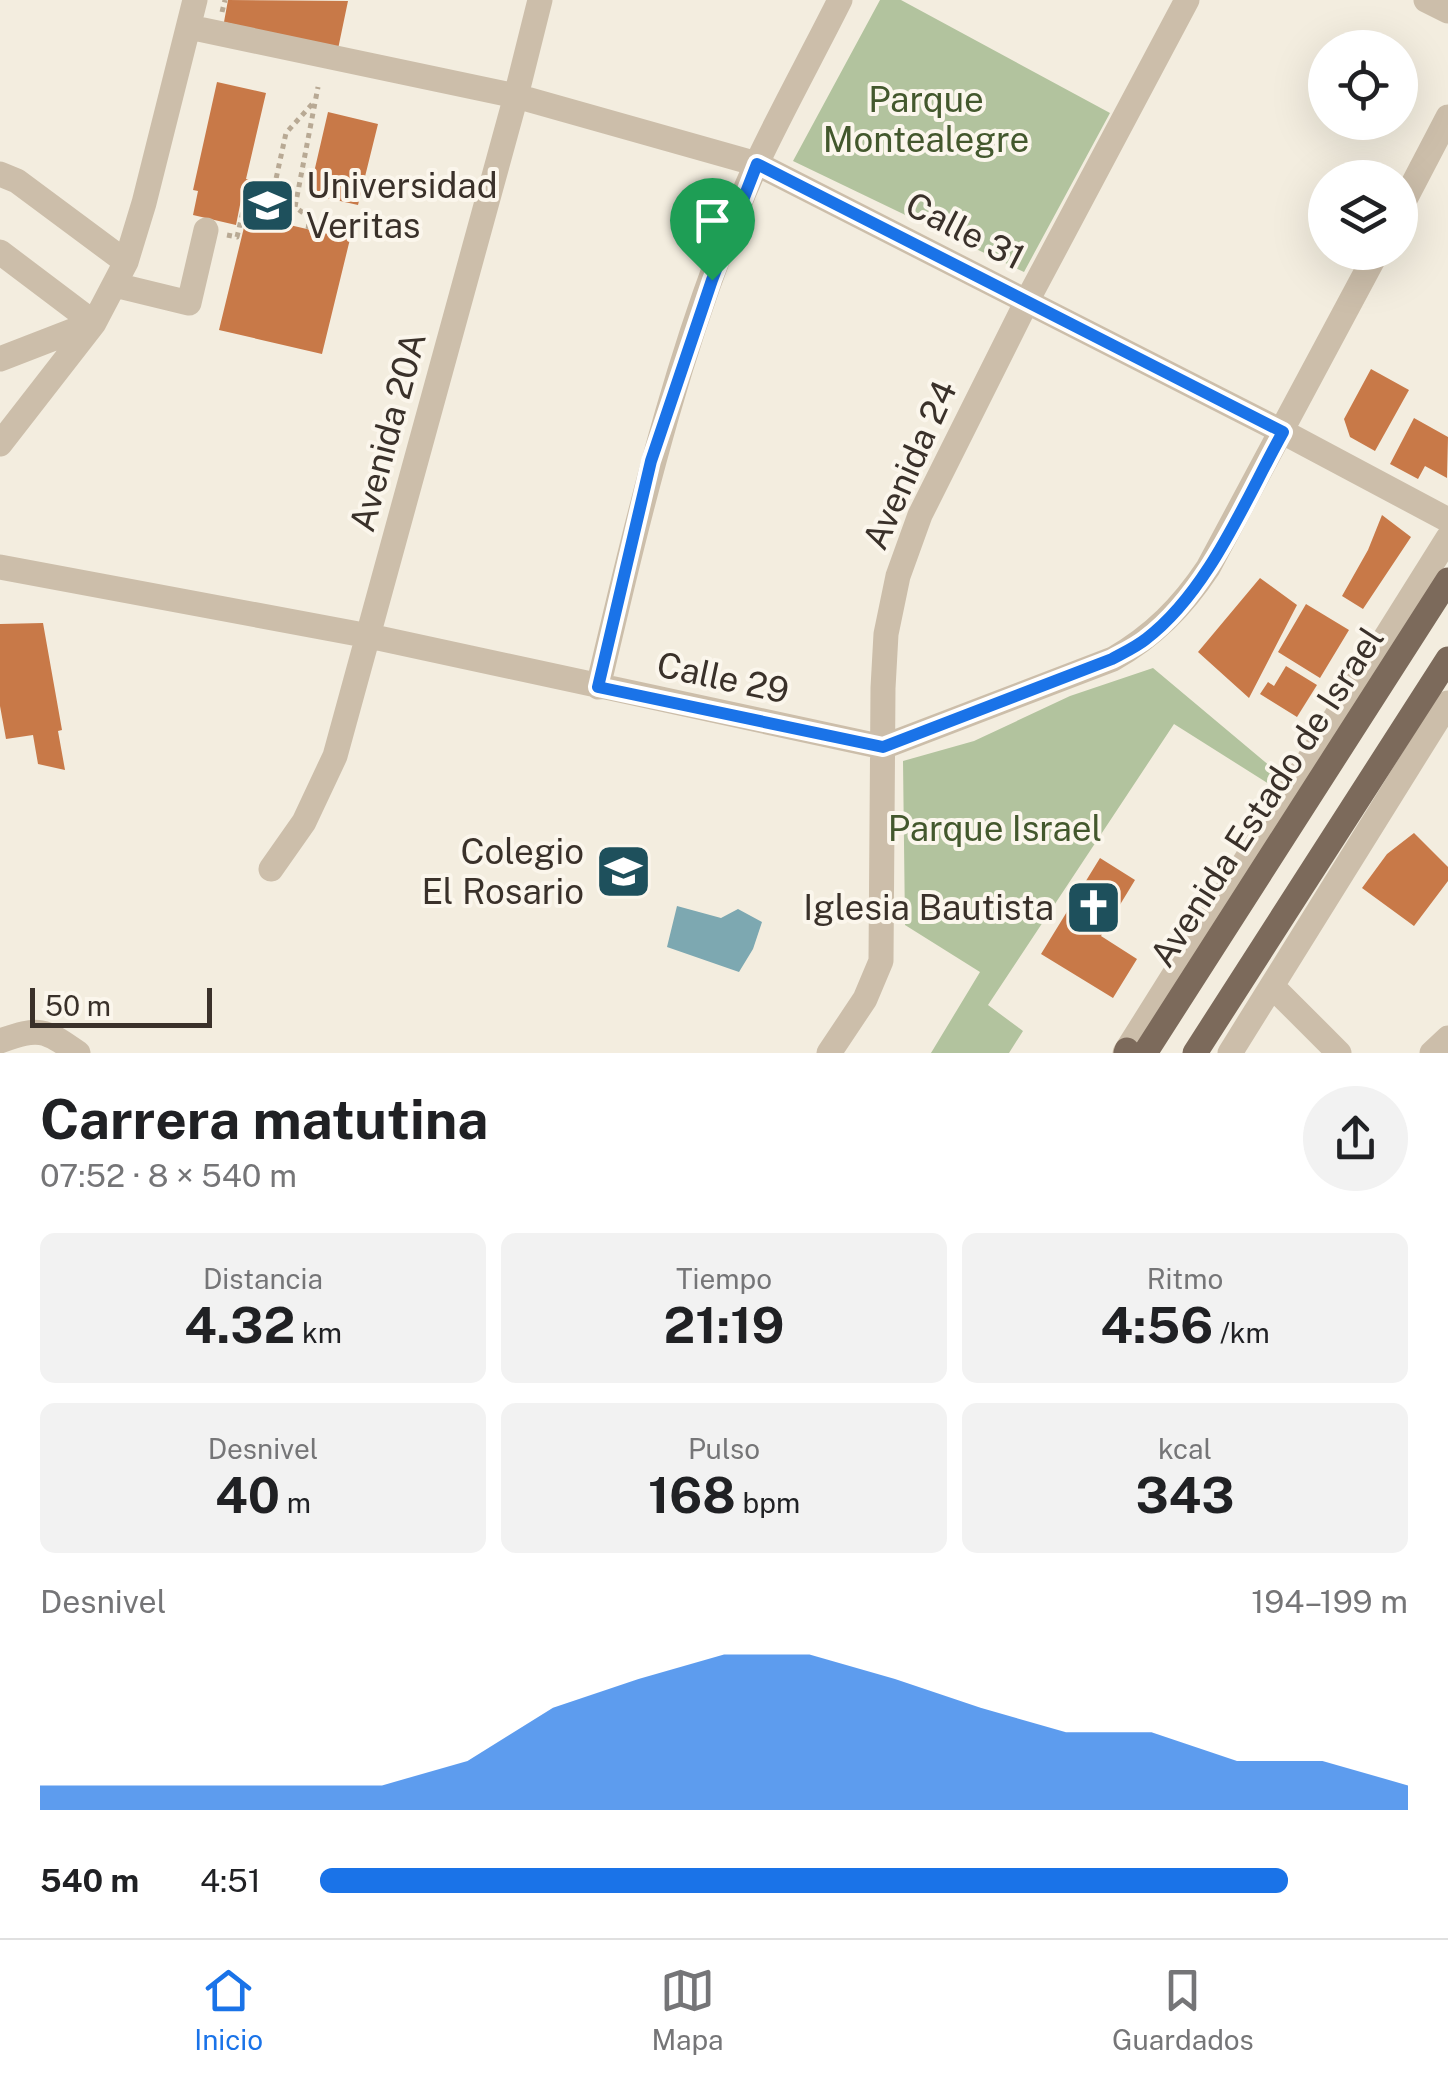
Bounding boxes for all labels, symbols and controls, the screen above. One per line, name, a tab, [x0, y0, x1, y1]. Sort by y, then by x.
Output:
map controls	[1308, 30, 1418, 270]
button: locate	[1308, 30, 1418, 140]
park label: Parque Montealegre	[823, 79, 1029, 160]
button: layers	[1308, 160, 1418, 270]
place label: Universidad Veritas	[306, 165, 498, 246]
school or university icon: Universidad Veritas	[237, 176, 297, 236]
pin	[670, 178, 755, 281]
street label: Calle 31	[899, 183, 1031, 278]
icon: arrive	[685, 193, 740, 248]
street label: Avenida 20A	[341, 328, 434, 536]
street label: Avenida 24	[854, 374, 965, 556]
street label: Avenida Estado de Israel	[1141, 619, 1392, 974]
street label: Calle 29	[653, 644, 793, 711]
park label: Parque Israel	[888, 808, 1102, 849]
place label: Colegio El Rosario	[422, 831, 584, 912]
school or university icon: Colegio El Rosario	[593, 842, 653, 902]
church icon: Iglesia Bautista	[1063, 878, 1123, 938]
place label: Iglesia Bautista	[803, 887, 1054, 928]
scale bar	[30, 983, 212, 1028]
text: 50 m	[45, 989, 111, 1022]
button: share	[1303, 1086, 1408, 1191]
text: Carrera matutina	[40, 1087, 488, 1151]
text: 07:52 · 8 × 540 m	[40, 1157, 297, 1194]
text: Distancia	[203, 1262, 323, 1295]
text: Tiempo	[676, 1262, 772, 1295]
text: Ritmo	[1147, 1262, 1223, 1295]
text: 4.32	[184, 1295, 295, 1354]
text: 21:19	[664, 1295, 784, 1354]
text: 4:56	[1100, 1295, 1213, 1354]
text: km	[295, 1316, 342, 1349]
text: /km	[1213, 1316, 1270, 1349]
text: Desnivel	[208, 1432, 318, 1465]
text: Pulso	[688, 1432, 760, 1465]
text: kcal	[1158, 1432, 1212, 1465]
text: 40	[215, 1465, 280, 1524]
text: 168	[648, 1465, 736, 1524]
text: 343	[1135, 1465, 1235, 1524]
text: m	[280, 1486, 311, 1519]
text: bpm	[736, 1486, 800, 1519]
text: Desnivel	[40, 1583, 166, 1620]
text: 194–199 m	[1251, 1583, 1408, 1620]
text: 540 m	[40, 1862, 139, 1899]
text: 4:51	[200, 1862, 261, 1899]
tab: Inicio	[194, 1963, 263, 2056]
tab: Mapa	[651, 1963, 724, 2056]
tab: Guardados	[1112, 1963, 1254, 2056]

